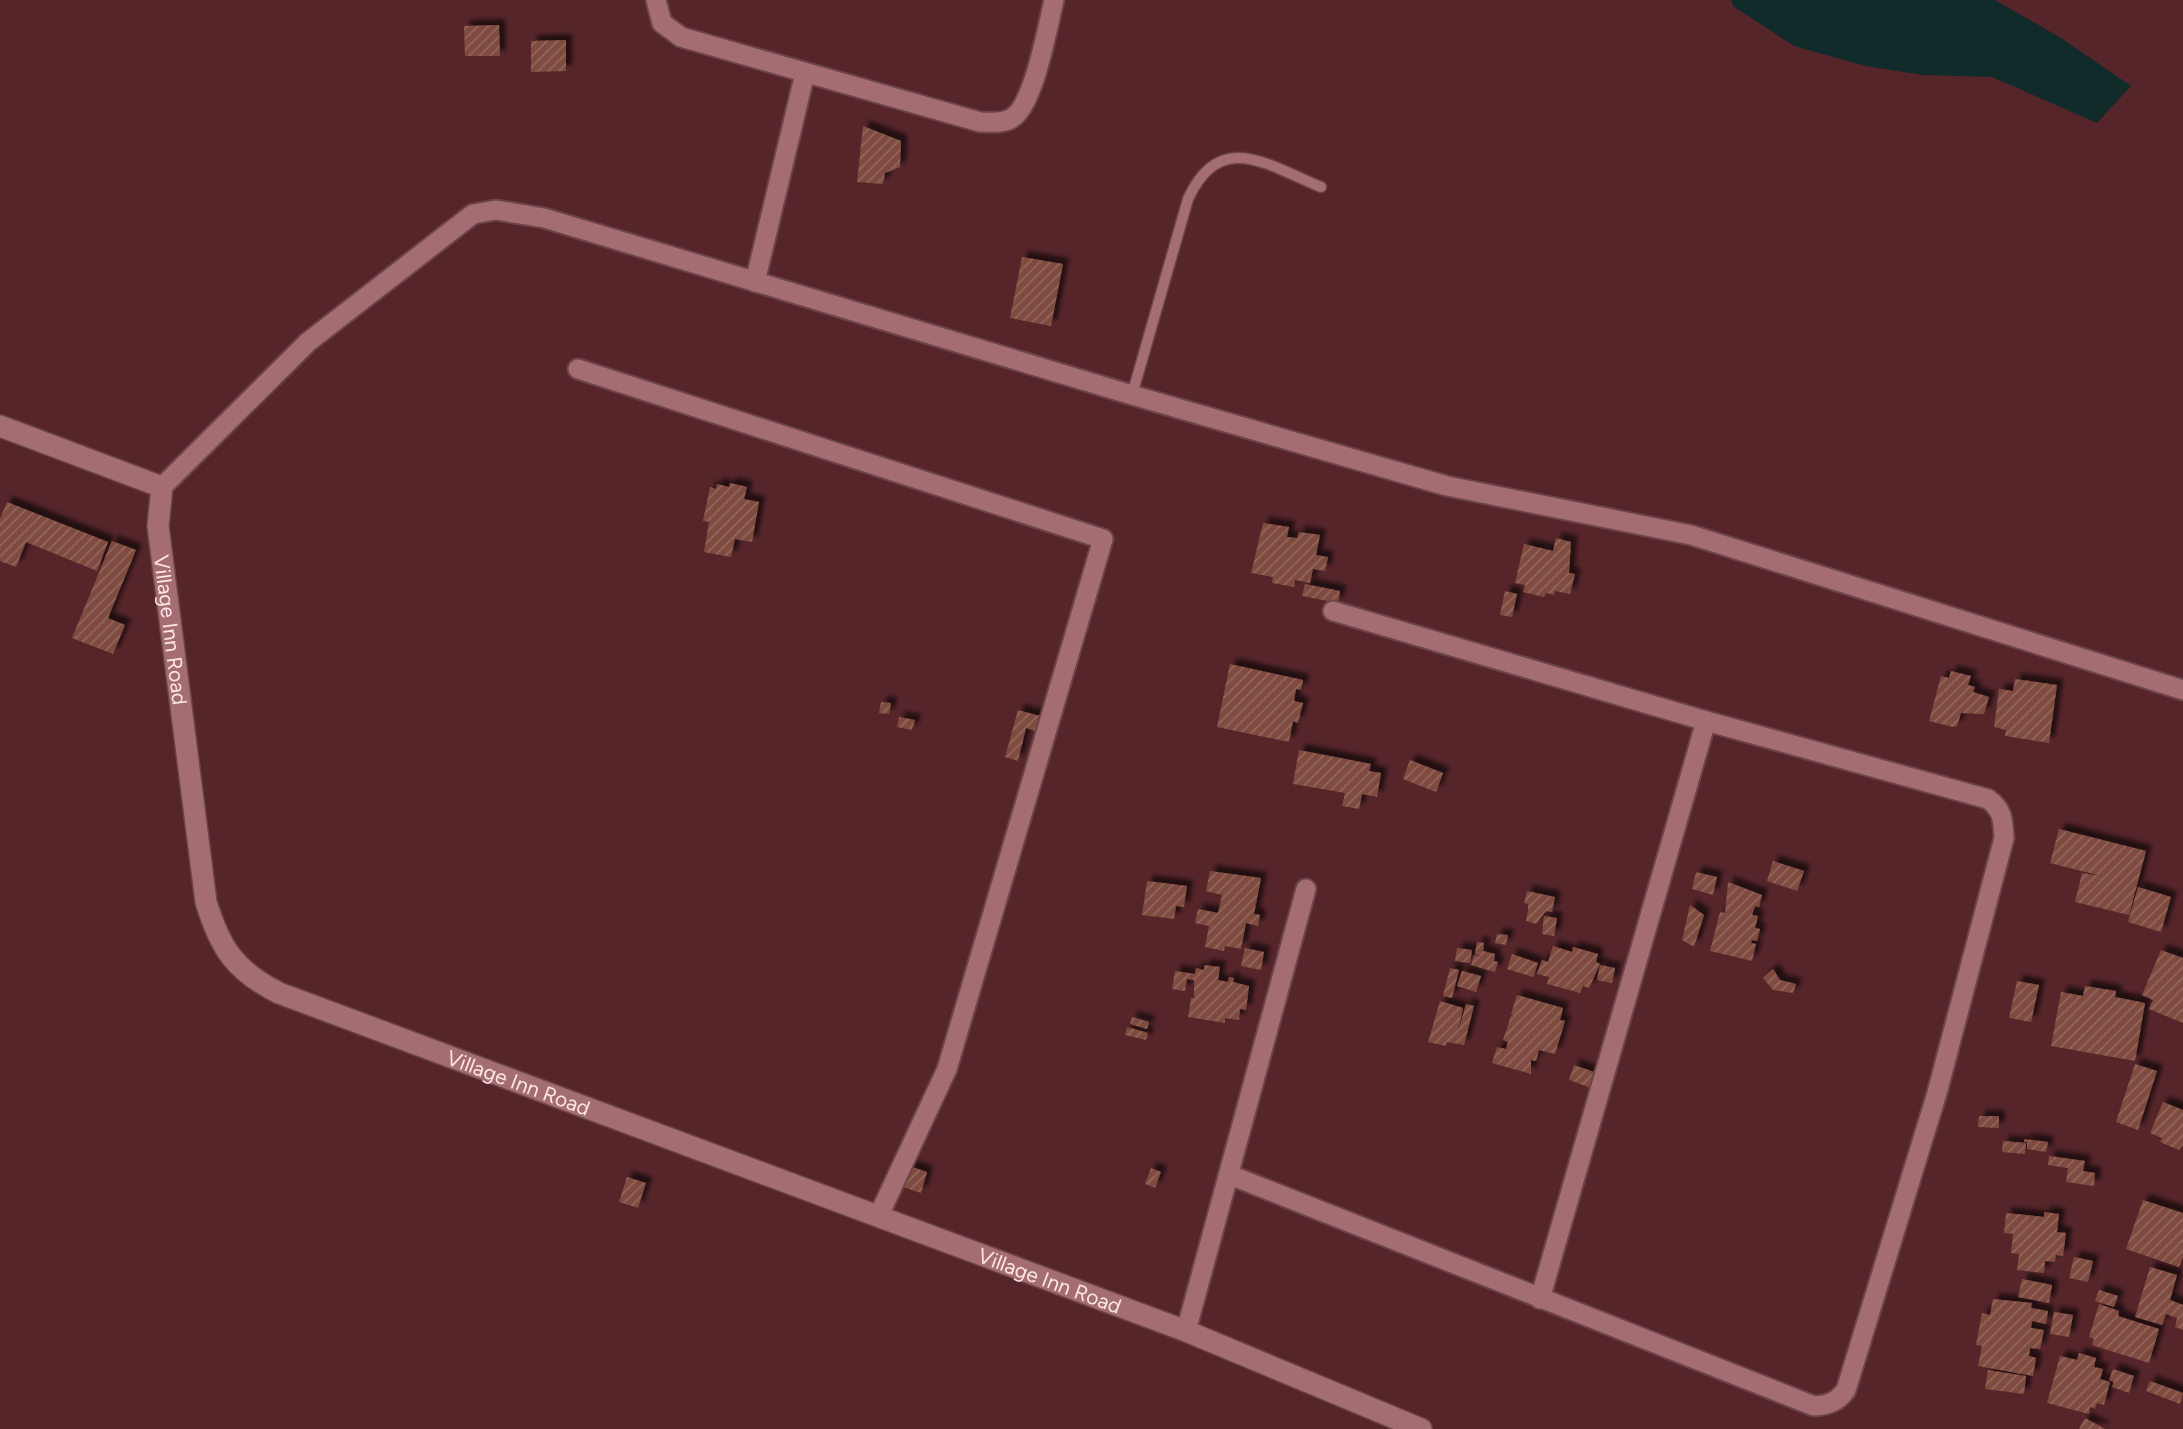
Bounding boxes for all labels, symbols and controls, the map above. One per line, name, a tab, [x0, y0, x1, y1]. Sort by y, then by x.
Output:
street label: Village Inn Road	[149, 553, 193, 706]
street label: Village Inn Road	[443, 1044, 594, 1120]
street label: Village Inn Road	[975, 1242, 1125, 1318]

